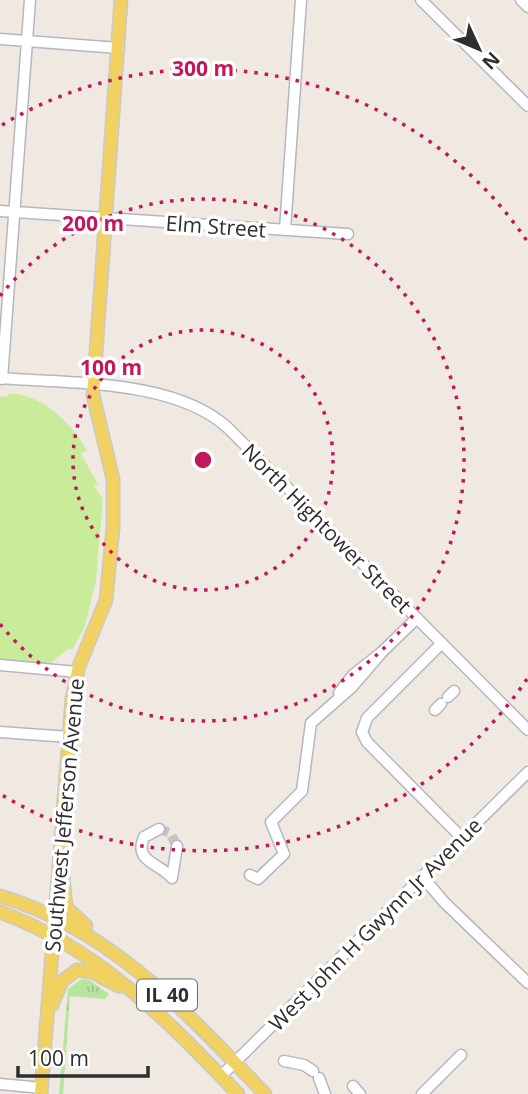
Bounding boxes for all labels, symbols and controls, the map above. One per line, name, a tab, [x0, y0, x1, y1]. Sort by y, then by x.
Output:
north arrow	[444, 14, 514, 84]
text: N	[477, 46, 506, 75]
text: 300 m	[172, 54, 234, 82]
text: 200 m	[62, 209, 124, 237]
street label: Elm Street	[165, 209, 267, 243]
text: 100 m	[80, 353, 142, 381]
street label: North Hightower Street	[236, 437, 418, 619]
centre of rings	[191, 448, 215, 472]
street label: Southwest Jefferson Avenue	[38, 677, 90, 953]
street label: West John H Gwynn Jr Avenue	[262, 811, 488, 1037]
road number: IL 40	[137, 979, 197, 1010]
scale bar	[18, 1034, 147, 1078]
text: 100 m	[28, 1044, 89, 1072]

